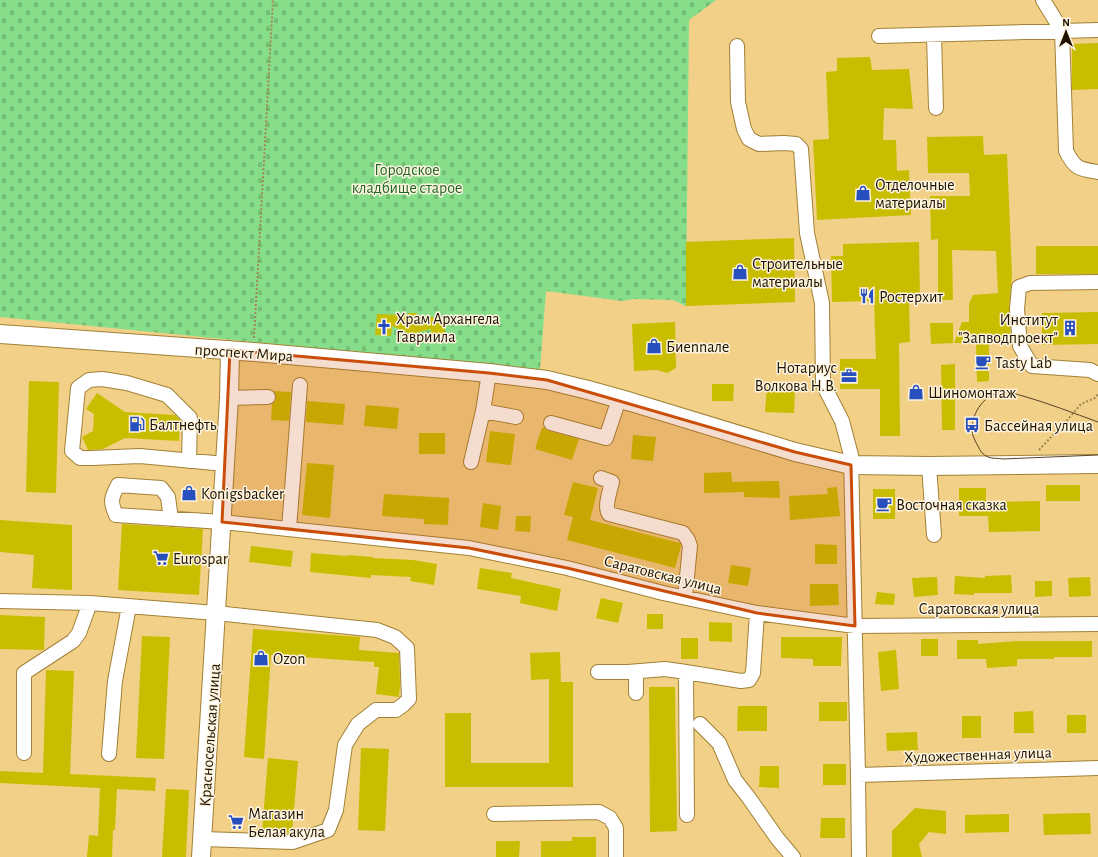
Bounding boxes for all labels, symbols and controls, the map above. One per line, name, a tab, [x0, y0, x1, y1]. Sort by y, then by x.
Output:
north arrow	[1046, 12, 1086, 52]
text: N	[1062, 17, 1070, 28]
park label: Городское кладбище старое	[352, 162, 462, 196]
place label: Отделочные материалы	[875, 177, 955, 211]
shop icon: Отделочные материалы	[854, 184, 872, 202]
place label: Строительные материалы	[752, 256, 843, 290]
shop icon: Строительные материалы	[731, 263, 749, 281]
restaurant icon: Ростерхит	[858, 287, 876, 305]
place label: Ростерхит	[879, 289, 943, 305]
place label: Храм Архангела Гавриила	[396, 311, 500, 345]
place label: Институт "Запводпроект"	[958, 312, 1058, 346]
church icon: Храм Архангела Гавриила	[375, 318, 393, 336]
building icon: Институт "Запводпроект"	[1061, 319, 1079, 337]
shop icon: Биеnnале	[645, 337, 663, 355]
place label: Биеnnале	[666, 339, 729, 355]
street label: проспект Мира	[194, 342, 294, 364]
cafe icon: Tasty Lab	[974, 353, 992, 371]
place label: Tasty Lab	[995, 355, 1052, 372]
place label: Нотариус Волкова Н.В.	[755, 360, 837, 394]
office icon: Нотариус Волкова Н.В.	[840, 367, 858, 385]
shop icon: Шиномонтаж	[907, 383, 925, 401]
place label: Шиномонтаж	[928, 385, 1017, 401]
fuel station icon: Балтнефть	[128, 415, 146, 433]
bus stop icon: Бассейная улица	[963, 416, 981, 434]
place label: Балтнефть	[149, 417, 217, 433]
place label: Бассейная улица	[984, 418, 1093, 435]
shop icon: Konigsbacker	[180, 484, 198, 502]
place label: Konigsbacker	[201, 486, 285, 502]
cafe icon: Восточная сказка	[875, 495, 893, 513]
place label: Восточная сказка	[896, 497, 1007, 513]
supermarket icon: Eurospar	[152, 549, 170, 567]
place label: Eurospar	[173, 551, 229, 567]
street label: Саратовская улица	[602, 553, 723, 598]
street label: Саратовская улица	[919, 601, 1039, 618]
shop icon: Ozon	[252, 649, 270, 667]
place label: Ozon	[273, 651, 305, 667]
street label: Красносельская улица	[197, 663, 224, 807]
street label: Художественная улица	[904, 744, 1052, 767]
place label: Магазин Белая акула	[248, 806, 325, 841]
supermarket icon: Магазин Белая акула	[227, 813, 245, 831]

